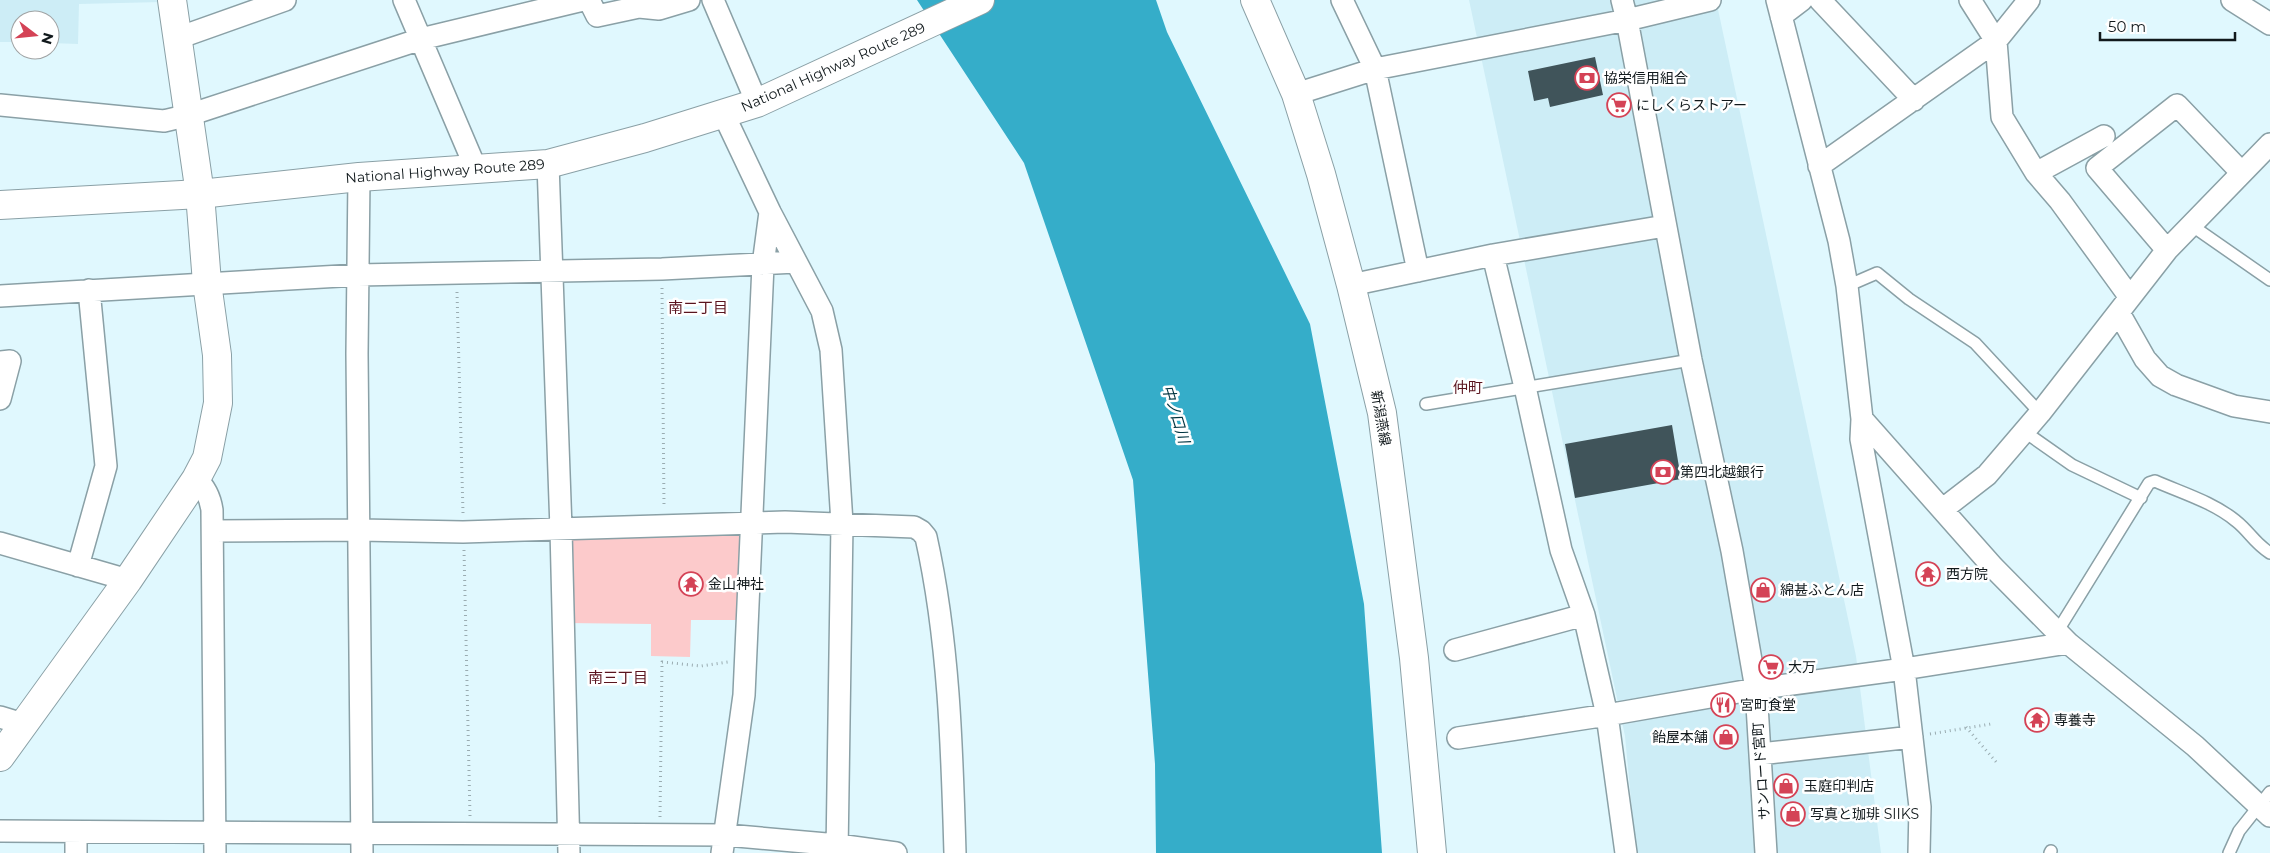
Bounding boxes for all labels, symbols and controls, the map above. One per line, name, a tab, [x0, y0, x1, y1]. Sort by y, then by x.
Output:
north arrow	[10, 10, 60, 60]
scale bar	[2100, 10, 2235, 42]
text: 50 m	[2108, 17, 2146, 36]
street label: National Highway Route 289	[738, 18, 928, 116]
text: N	[37, 31, 58, 47]
bank icon: 協栄信用組合	[1574, 65, 1600, 91]
place label: 協栄信用組合	[1604, 69, 1688, 87]
supermarket icon: にしくらストアー	[1606, 92, 1632, 118]
place label: にしくらストアー	[1636, 96, 1747, 114]
street label: National Highway Route 289	[345, 155, 545, 187]
district label: 南二丁目	[668, 298, 728, 317]
district label: 仲町	[1453, 378, 1483, 397]
water label: 中ノ口川	[1158, 383, 1194, 447]
street label: 新潟燕線	[1367, 389, 1395, 447]
bank icon: 第四北越銀行	[1650, 459, 1676, 485]
place label: 第四北越銀行	[1680, 463, 1764, 481]
temple icon: 西方院	[1915, 561, 1941, 587]
place label: 西方院	[1946, 565, 1988, 583]
temple icon: 金山神社	[678, 571, 704, 597]
place label: 金山神社	[708, 575, 764, 593]
shop icon: 綿甚ふとん店	[1750, 577, 1776, 603]
place label: 綿甚ふとん店	[1780, 581, 1864, 599]
supermarket icon: 大万	[1758, 654, 1784, 680]
place label: 大万	[1788, 658, 1816, 676]
district label: 南三丁目	[588, 668, 648, 687]
restaurant icon: 宮町食堂	[1710, 692, 1736, 718]
place label: 宮町食堂	[1740, 696, 1796, 714]
temple icon: 専養寺	[2024, 707, 2050, 733]
place label: 専養寺	[2054, 711, 2096, 729]
street label: サンロード宮町	[1749, 721, 1773, 821]
shop icon: 飴屋本舗	[1713, 724, 1739, 750]
place label: 飴屋本舗	[1652, 728, 1708, 746]
shop icon: 玉庭印判店	[1773, 773, 1799, 799]
place label: 玉庭印判店	[1804, 777, 1874, 795]
shop icon: 写真と珈琲 SIIKS	[1780, 801, 1806, 827]
place label: 写真と珈琲 SIIKS	[1810, 805, 1919, 823]

